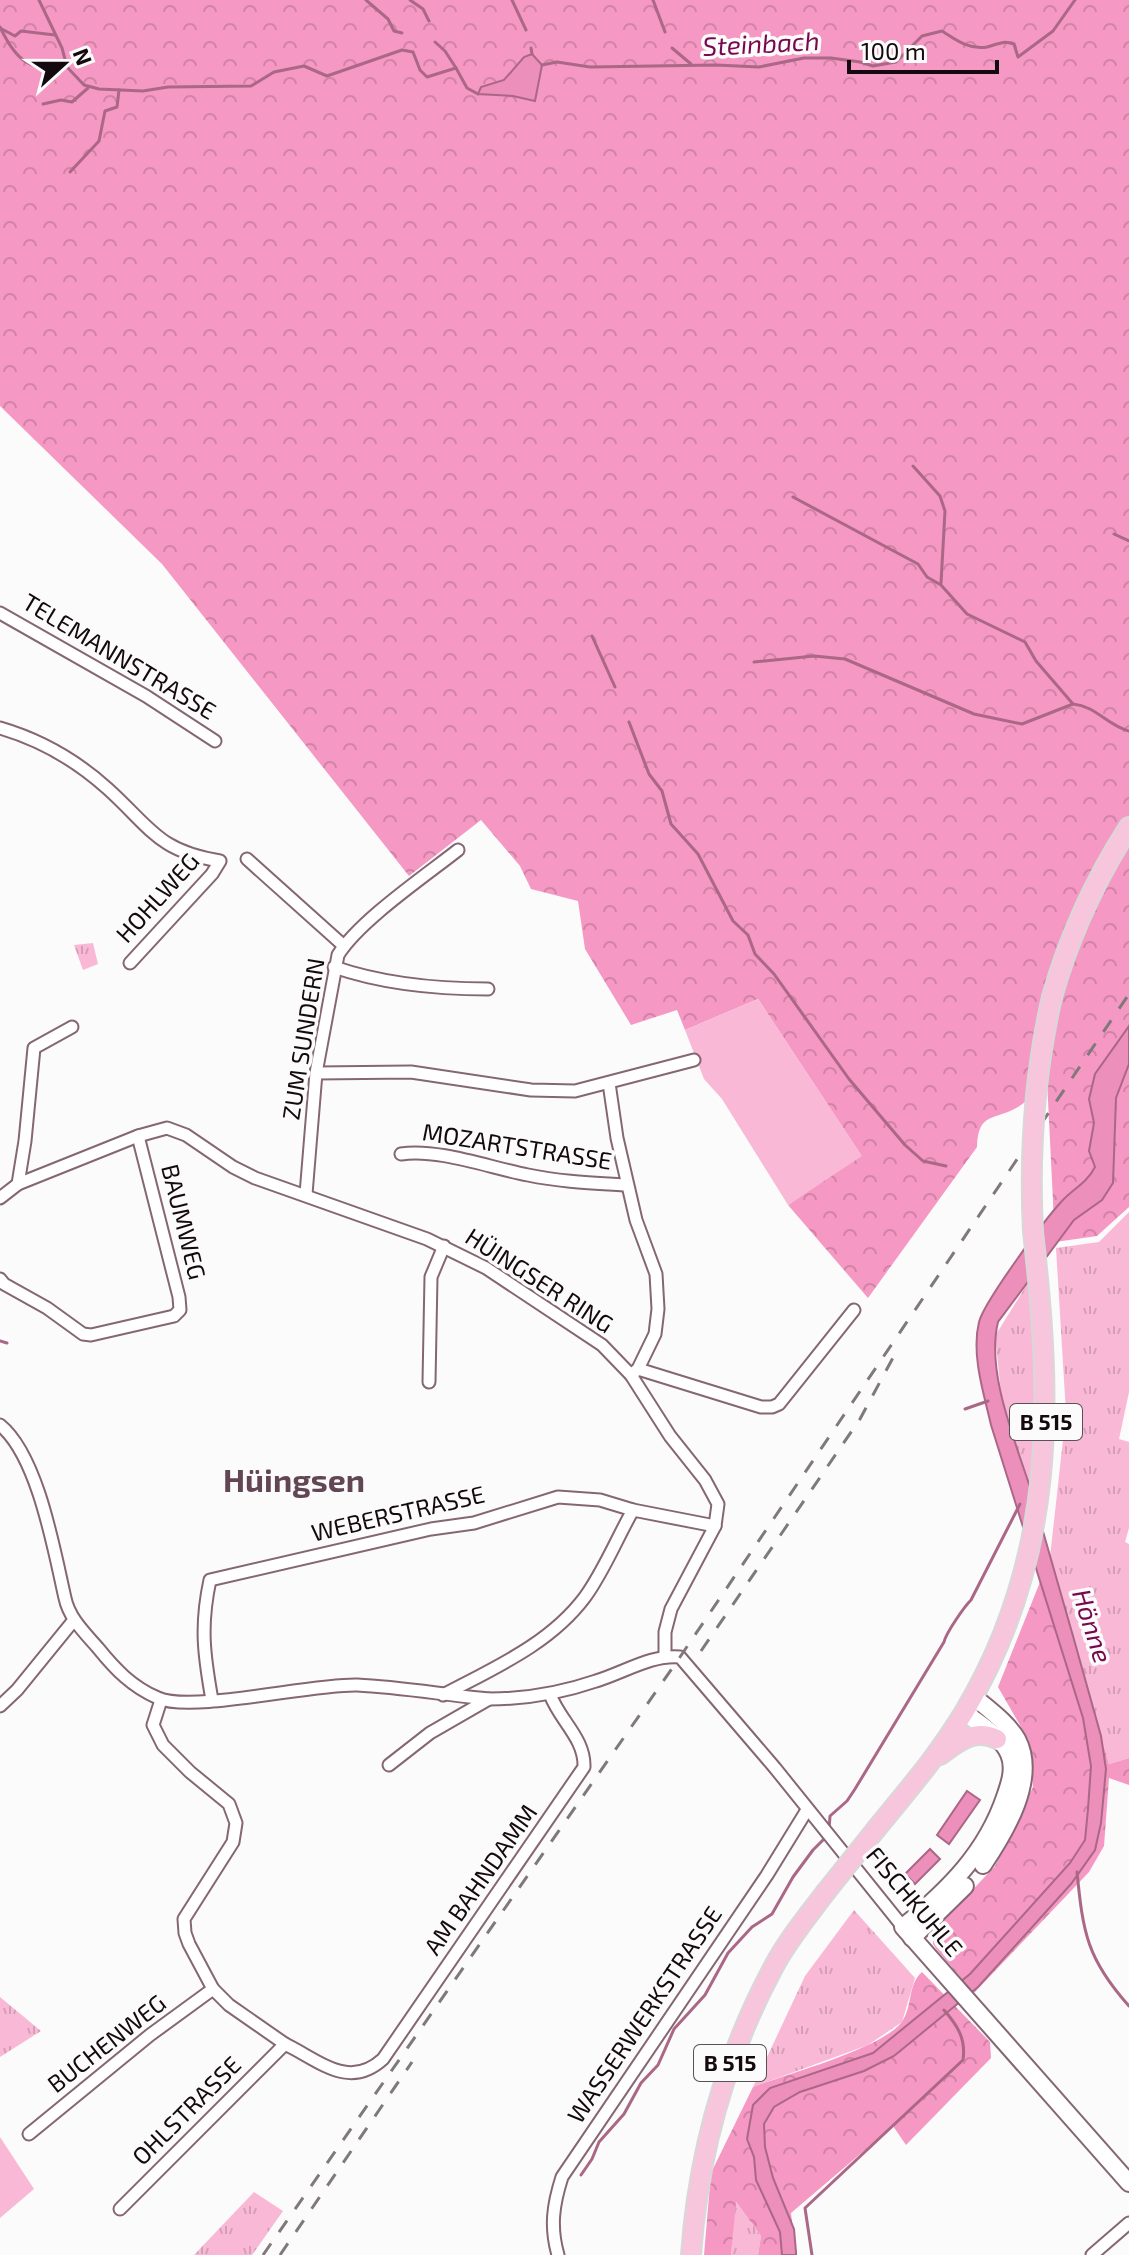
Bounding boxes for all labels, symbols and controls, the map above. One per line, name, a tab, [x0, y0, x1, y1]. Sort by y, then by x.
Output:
north arrow	[24, 24, 104, 104]
water label: Steinbach	[702, 24, 820, 61]
scale bar	[849, 24, 997, 74]
text: 100 m	[861, 36, 926, 65]
text: N	[69, 44, 99, 69]
street label: TELEMANNSTRASSE	[18, 586, 222, 725]
street label: HOHLWEG	[109, 846, 205, 948]
street label: ZUM SUNDERN	[275, 956, 330, 1122]
street label: MOZARTSTRASSE	[420, 1116, 614, 1175]
street label: BAUMWEG	[156, 1161, 213, 1282]
street label: HÜINGSER RING	[460, 1221, 619, 1338]
road number: B 515	[1010, 1404, 1082, 1440]
district label: Hüingsen	[223, 1460, 365, 1498]
street label: WEBERSTRASSE	[308, 1479, 487, 1547]
water label: Hönne	[1067, 1585, 1120, 1667]
street label: AM BAHNDAMM	[417, 1798, 542, 1960]
street label: FISCHKUHLE	[861, 1840, 969, 1962]
street label: WASSERWERKSTRASSE	[560, 1900, 727, 2128]
street label: BUCHENWEG	[41, 1988, 171, 2098]
road number: B 515	[694, 2045, 766, 2081]
street label: OHLSTRASSE	[126, 2050, 246, 2170]

